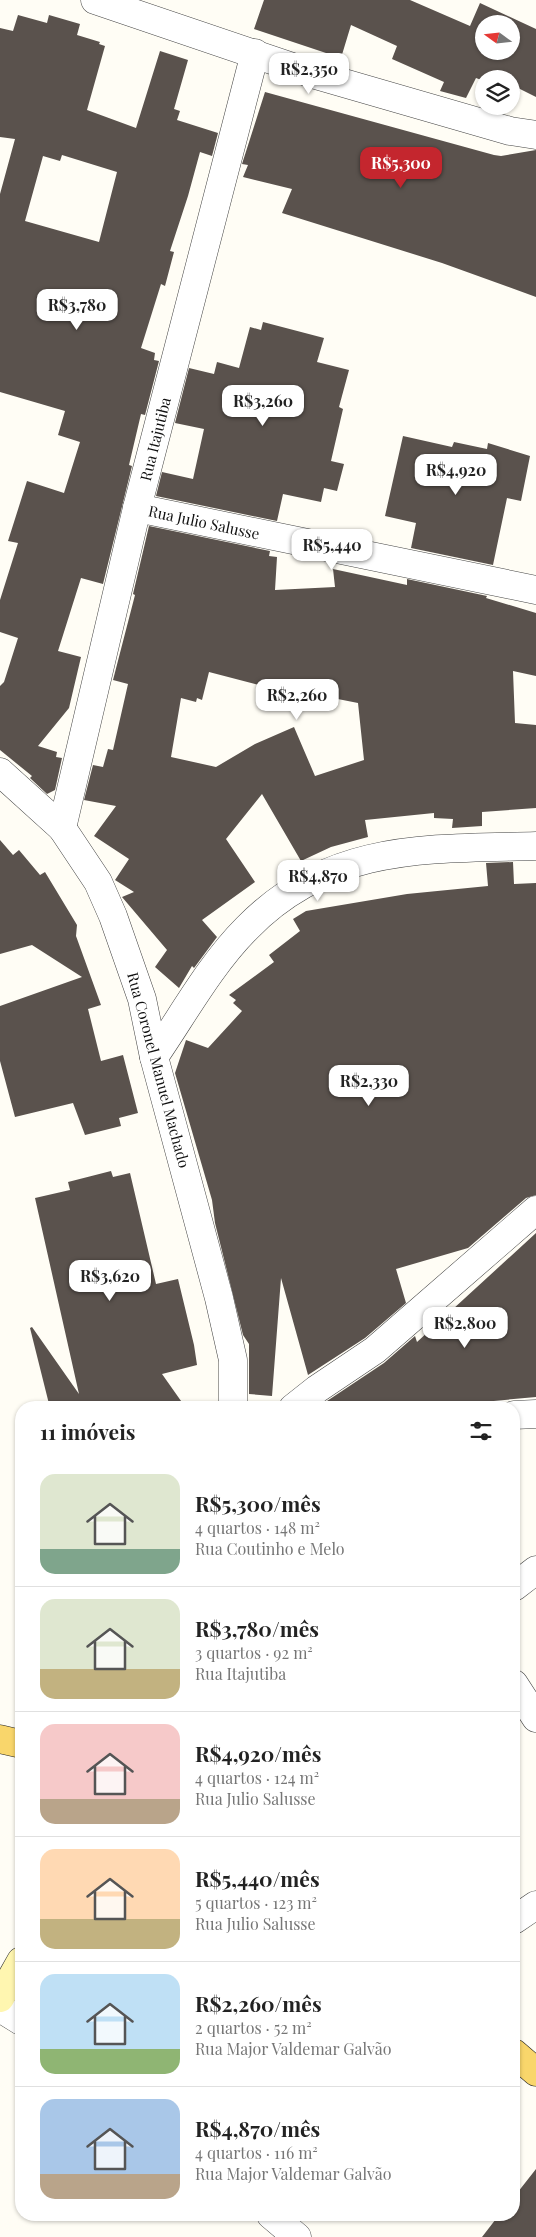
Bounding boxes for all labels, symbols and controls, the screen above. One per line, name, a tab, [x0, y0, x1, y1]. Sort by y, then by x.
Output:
north arrow	[475, 15, 520, 60]
map controls	[475, 15, 520, 115]
pin: R$2,350	[263, 52, 355, 95]
text: R$2,350	[280, 58, 338, 79]
button: layers	[475, 70, 520, 115]
pin: R$5,300	[355, 146, 447, 189]
text: R$5,300	[371, 152, 431, 173]
pin: R$3,780	[31, 288, 123, 331]
text: R$3,780	[48, 294, 106, 315]
pin: R$3,260	[217, 384, 309, 427]
text: R$3,260	[233, 390, 293, 411]
street label: Rua Itajutiba	[135, 395, 175, 483]
pin: R$4,920	[410, 454, 502, 496]
text: R$4,920	[426, 459, 486, 480]
street label: Rua Julio Salusse	[147, 500, 261, 544]
pin: R$5,440	[286, 528, 378, 571]
text: R$5,440	[302, 534, 362, 555]
pin: R$2,260	[251, 678, 343, 721]
text: R$2,260	[267, 684, 327, 705]
pin: R$4,870	[272, 860, 364, 902]
text: R$4,870	[288, 865, 348, 886]
street label: Rua Coronel Manuel Machado	[123, 970, 195, 1170]
pin: R$2,330	[323, 1064, 415, 1107]
text: R$2,330	[340, 1070, 398, 1091]
pin: R$3,620	[64, 1260, 156, 1302]
text: R$3,620	[80, 1265, 140, 1286]
pin: R$2,800	[419, 1306, 511, 1349]
text: R$2,800	[434, 1312, 496, 1333]
text: 11 imóveis	[40, 1417, 135, 1445]
icon: filters	[467, 1417, 495, 1445]
text: R$5,300/mês	[195, 1489, 321, 1517]
icon: home	[80, 1494, 140, 1554]
text: 4 quartos · 148 m²	[195, 1517, 320, 1538]
text: Rua Coutinho e Melo	[195, 1538, 345, 1559]
text: R$3,780/mês	[195, 1614, 319, 1642]
icon: home	[80, 1619, 140, 1679]
text: 3 quartos · 92 m²	[195, 1642, 313, 1663]
text: Rua Itajutiba	[195, 1663, 286, 1684]
text: R$4,920/mês	[195, 1739, 321, 1767]
icon: home	[80, 1744, 140, 1804]
text: 4 quartos · 124 m²	[195, 1767, 319, 1788]
text: Rua Julio Salusse	[195, 1788, 316, 1809]
text: R$5,440/mês	[195, 1864, 320, 1892]
icon: home	[80, 1869, 140, 1929]
text: 5 quartos · 123 m²	[195, 1892, 317, 1913]
text: Rua Julio Salusse	[195, 1913, 316, 1934]
text: R$2,260/mês	[195, 1989, 322, 2017]
icon: home	[80, 1994, 140, 2054]
text: 2 quartos · 52 m²	[195, 2017, 312, 2038]
text: Rua Major Valdemar Galvão	[195, 2038, 392, 2059]
text: R$4,870/mês	[195, 2114, 320, 2142]
icon: home	[80, 2119, 140, 2179]
text: 4 quartos · 116 m²	[195, 2142, 318, 2163]
text: Rua Major Valdemar Galvão	[195, 2163, 392, 2184]

